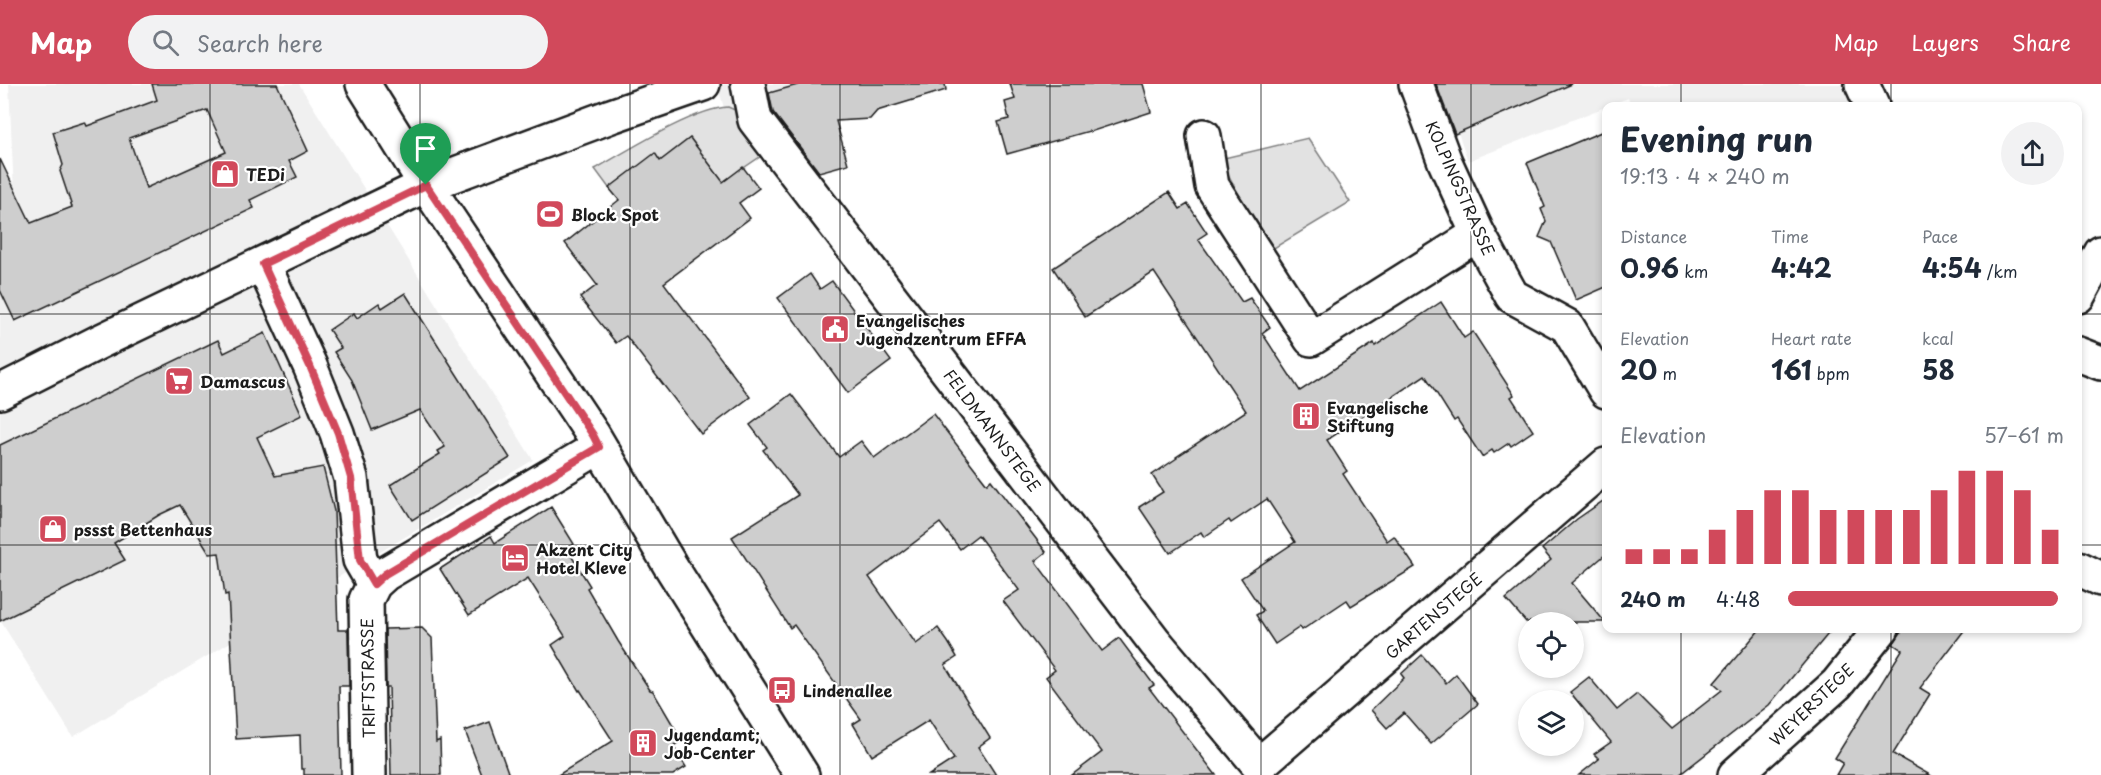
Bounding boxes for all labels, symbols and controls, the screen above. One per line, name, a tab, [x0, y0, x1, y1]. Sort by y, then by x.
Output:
search box	[128, 15, 548, 69]
text: Map	[30, 21, 92, 64]
icon: search	[149, 26, 182, 59]
text: Search here	[197, 26, 323, 59]
text: Map	[1834, 26, 1878, 58]
text: Layers	[1911, 26, 1979, 58]
text: Share	[2012, 26, 2071, 58]
text: Evening run	[1620, 113, 1813, 163]
street label: KOLPINGSTRASSE	[1420, 117, 1502, 259]
button: share	[2001, 122, 2064, 185]
pin	[400, 123, 451, 185]
icon: arrive	[409, 132, 442, 165]
shop icon: TEDi	[209, 158, 241, 190]
text: 19:13 · 4 × 240 m	[1620, 161, 1790, 191]
place label: TEDi	[246, 162, 285, 186]
sports icon: Block Spot	[534, 198, 566, 230]
place label: Block Spot	[571, 202, 659, 226]
text: Distance	[1620, 224, 1687, 248]
text: Time	[1771, 224, 1809, 248]
text: Pace	[1922, 224, 1958, 248]
text: 0.96	[1620, 248, 1679, 287]
text: 4:42	[1771, 248, 1832, 287]
text: 4:54	[1922, 248, 1982, 287]
text: km	[1679, 259, 1708, 283]
text: /km	[1982, 259, 2018, 283]
place label: Evangelisches Jugendzentrum EFFA	[856, 308, 1027, 350]
public building icon: Evangelisches Jugendzentrum EFFA	[819, 313, 851, 345]
text: Elevation	[1620, 326, 1689, 350]
text: Heart rate	[1771, 326, 1852, 350]
text: kcal	[1922, 326, 1954, 350]
text: 20	[1620, 350, 1657, 389]
text: 161	[1771, 350, 1812, 389]
text: 58	[1922, 350, 1955, 389]
text: m	[1657, 361, 1677, 385]
text: bpm	[1812, 361, 1850, 385]
street label: FELDMANNSTEGE	[939, 364, 1047, 496]
supermarket icon: Damascus	[163, 365, 195, 397]
place label: Damascus	[200, 369, 285, 393]
place label: Evangelische Stiftung	[1327, 395, 1429, 437]
building icon: Evangelische Stiftung	[1290, 400, 1322, 432]
text: Elevation	[1620, 420, 1706, 450]
text: 57–61 m	[1984, 420, 2064, 450]
shop icon: pssst Bettenhaus	[37, 513, 69, 545]
place label: pssst Bettenhaus	[74, 517, 212, 541]
place label: Akzent City Hotel Kleve	[536, 537, 633, 579]
hotel icon: Akzent City Hotel Kleve	[499, 542, 531, 574]
street label: GARTENSTEGE	[1379, 566, 1487, 664]
text: 240 m	[1620, 584, 1686, 614]
text: 4:48	[1716, 584, 1760, 614]
map controls	[1518, 612, 1584, 756]
button: locate	[1518, 612, 1584, 678]
street label: TRIFTSTRASSE	[354, 618, 380, 738]
street label: WEYERSTEGE	[1763, 657, 1859, 751]
bus stop icon: Lindenallee	[766, 674, 798, 706]
place label: Lindenallee	[803, 678, 892, 702]
button: layers	[1518, 690, 1584, 756]
place label: Jugendamt; Job-Center	[664, 722, 760, 764]
building icon: Jugendamt; Job-Center	[627, 727, 659, 759]

